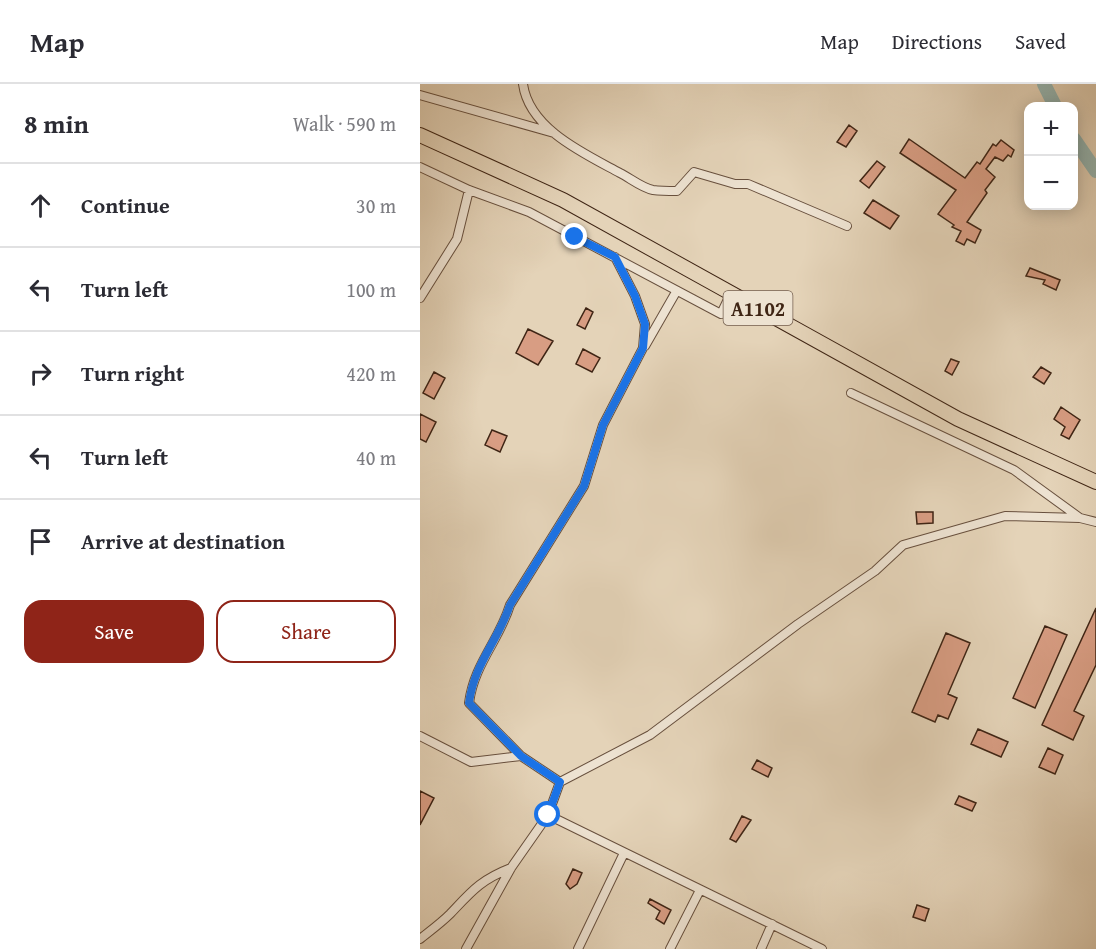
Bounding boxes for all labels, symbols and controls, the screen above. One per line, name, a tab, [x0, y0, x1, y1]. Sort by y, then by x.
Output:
text: Map	[30, 21, 84, 62]
text: Map	[820, 26, 859, 57]
text: Directions	[892, 26, 982, 57]
text: Saved	[1015, 26, 1066, 57]
map controls	[1024, 102, 1078, 210]
button: +	[1024, 102, 1078, 156]
text: 8 min	[24, 104, 89, 143]
text: Walk · 590 m	[293, 109, 396, 138]
button: −	[1024, 156, 1078, 210]
icon: ahead	[24, 189, 57, 222]
text: Continue	[81, 189, 170, 221]
text: 30 m	[356, 191, 396, 220]
route end	[561, 223, 587, 249]
icon: left	[24, 273, 57, 306]
text: Turn left	[81, 273, 168, 305]
text: 100 m	[346, 275, 396, 304]
road number: A1102	[724, 291, 792, 325]
icon: right	[24, 357, 57, 390]
text: Turn right	[81, 357, 184, 389]
text: 420 m	[346, 359, 396, 388]
icon: left	[24, 441, 57, 474]
text: Turn left	[81, 441, 168, 473]
text: 40 m	[356, 443, 396, 472]
icon: arrive	[24, 525, 57, 558]
text: Arrive at destination	[81, 525, 285, 557]
button: Save	[24, 600, 204, 663]
button: Share	[216, 600, 396, 663]
route start	[534, 801, 560, 827]

